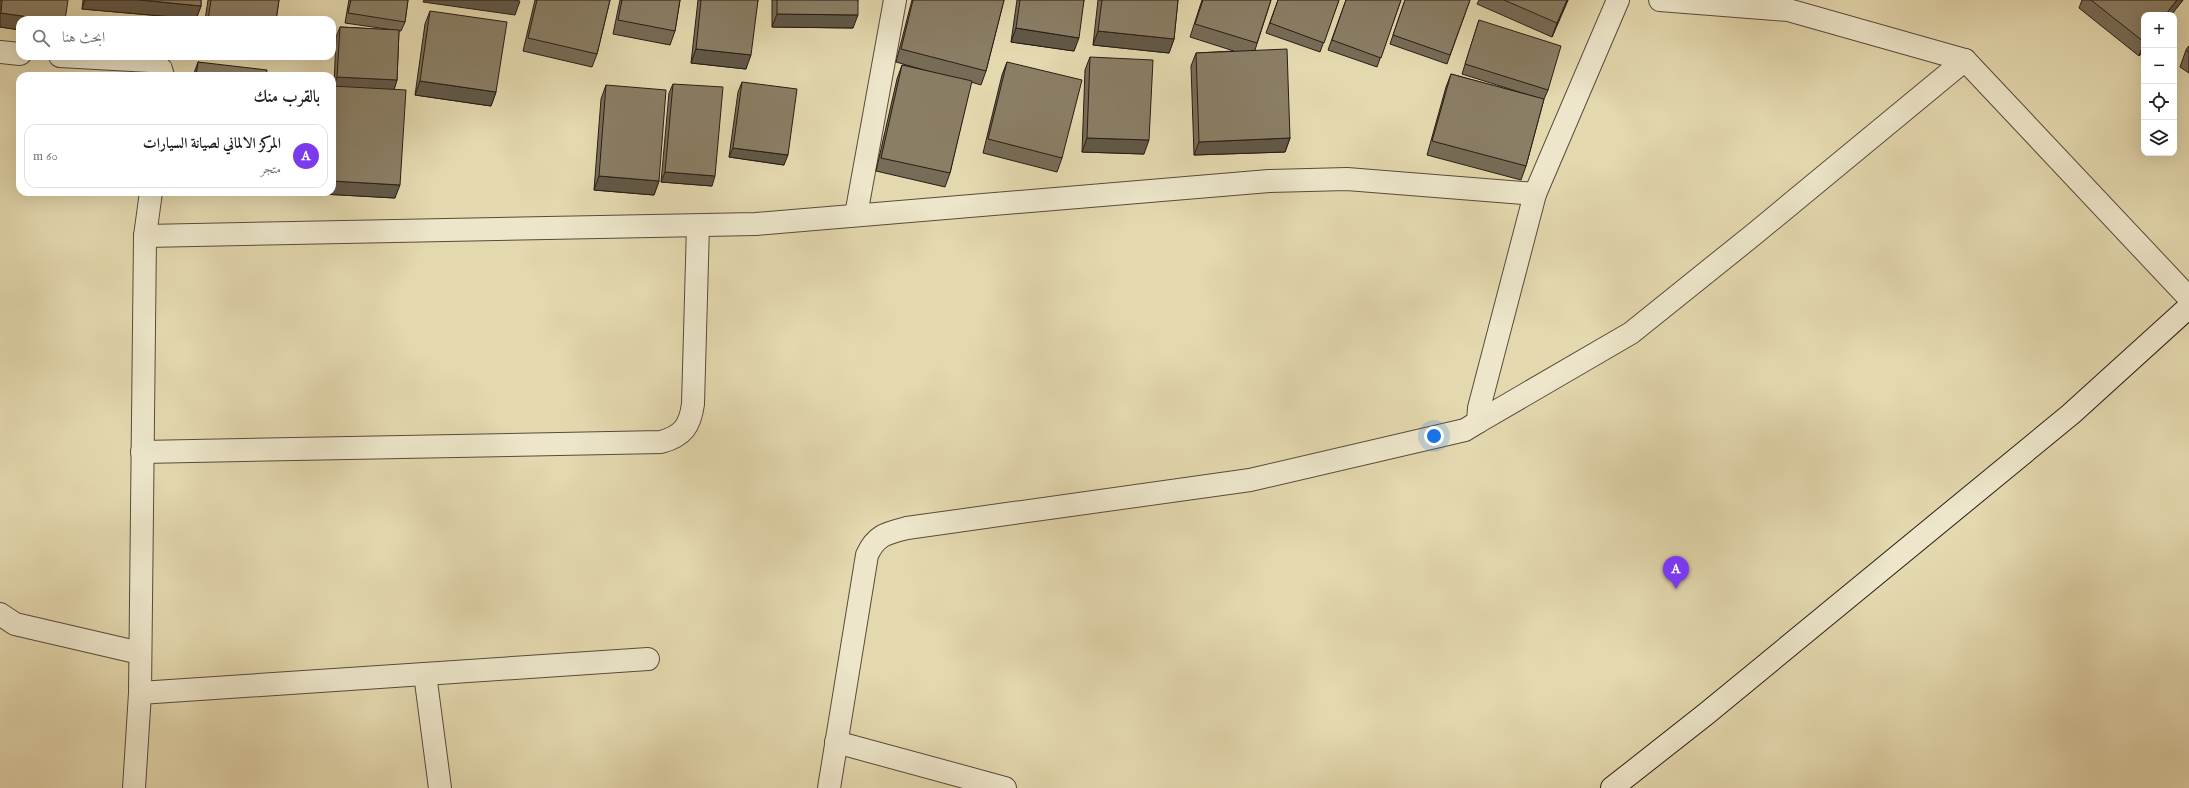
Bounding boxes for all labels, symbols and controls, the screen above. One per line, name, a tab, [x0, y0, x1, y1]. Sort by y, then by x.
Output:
map controls	[2141, 12, 2177, 156]
button: +	[2141, 12, 2177, 48]
search box	[16, 16, 336, 60]
icon: search	[30, 27, 52, 49]
text: ابحث هنا	[62, 28, 105, 47]
button: −	[2141, 48, 2177, 84]
button: locate	[2141, 84, 2177, 120]
text: بالقرب منك	[253, 87, 320, 108]
button: layers	[2141, 120, 2177, 156]
text: المركز الالماني لصيانة السيارات	[143, 134, 281, 153]
text: 60 m	[33, 148, 58, 165]
text: A	[302, 148, 310, 165]
text: متجر	[260, 161, 281, 178]
your location	[1424, 426, 1444, 446]
pin: A	[1663, 556, 1689, 589]

